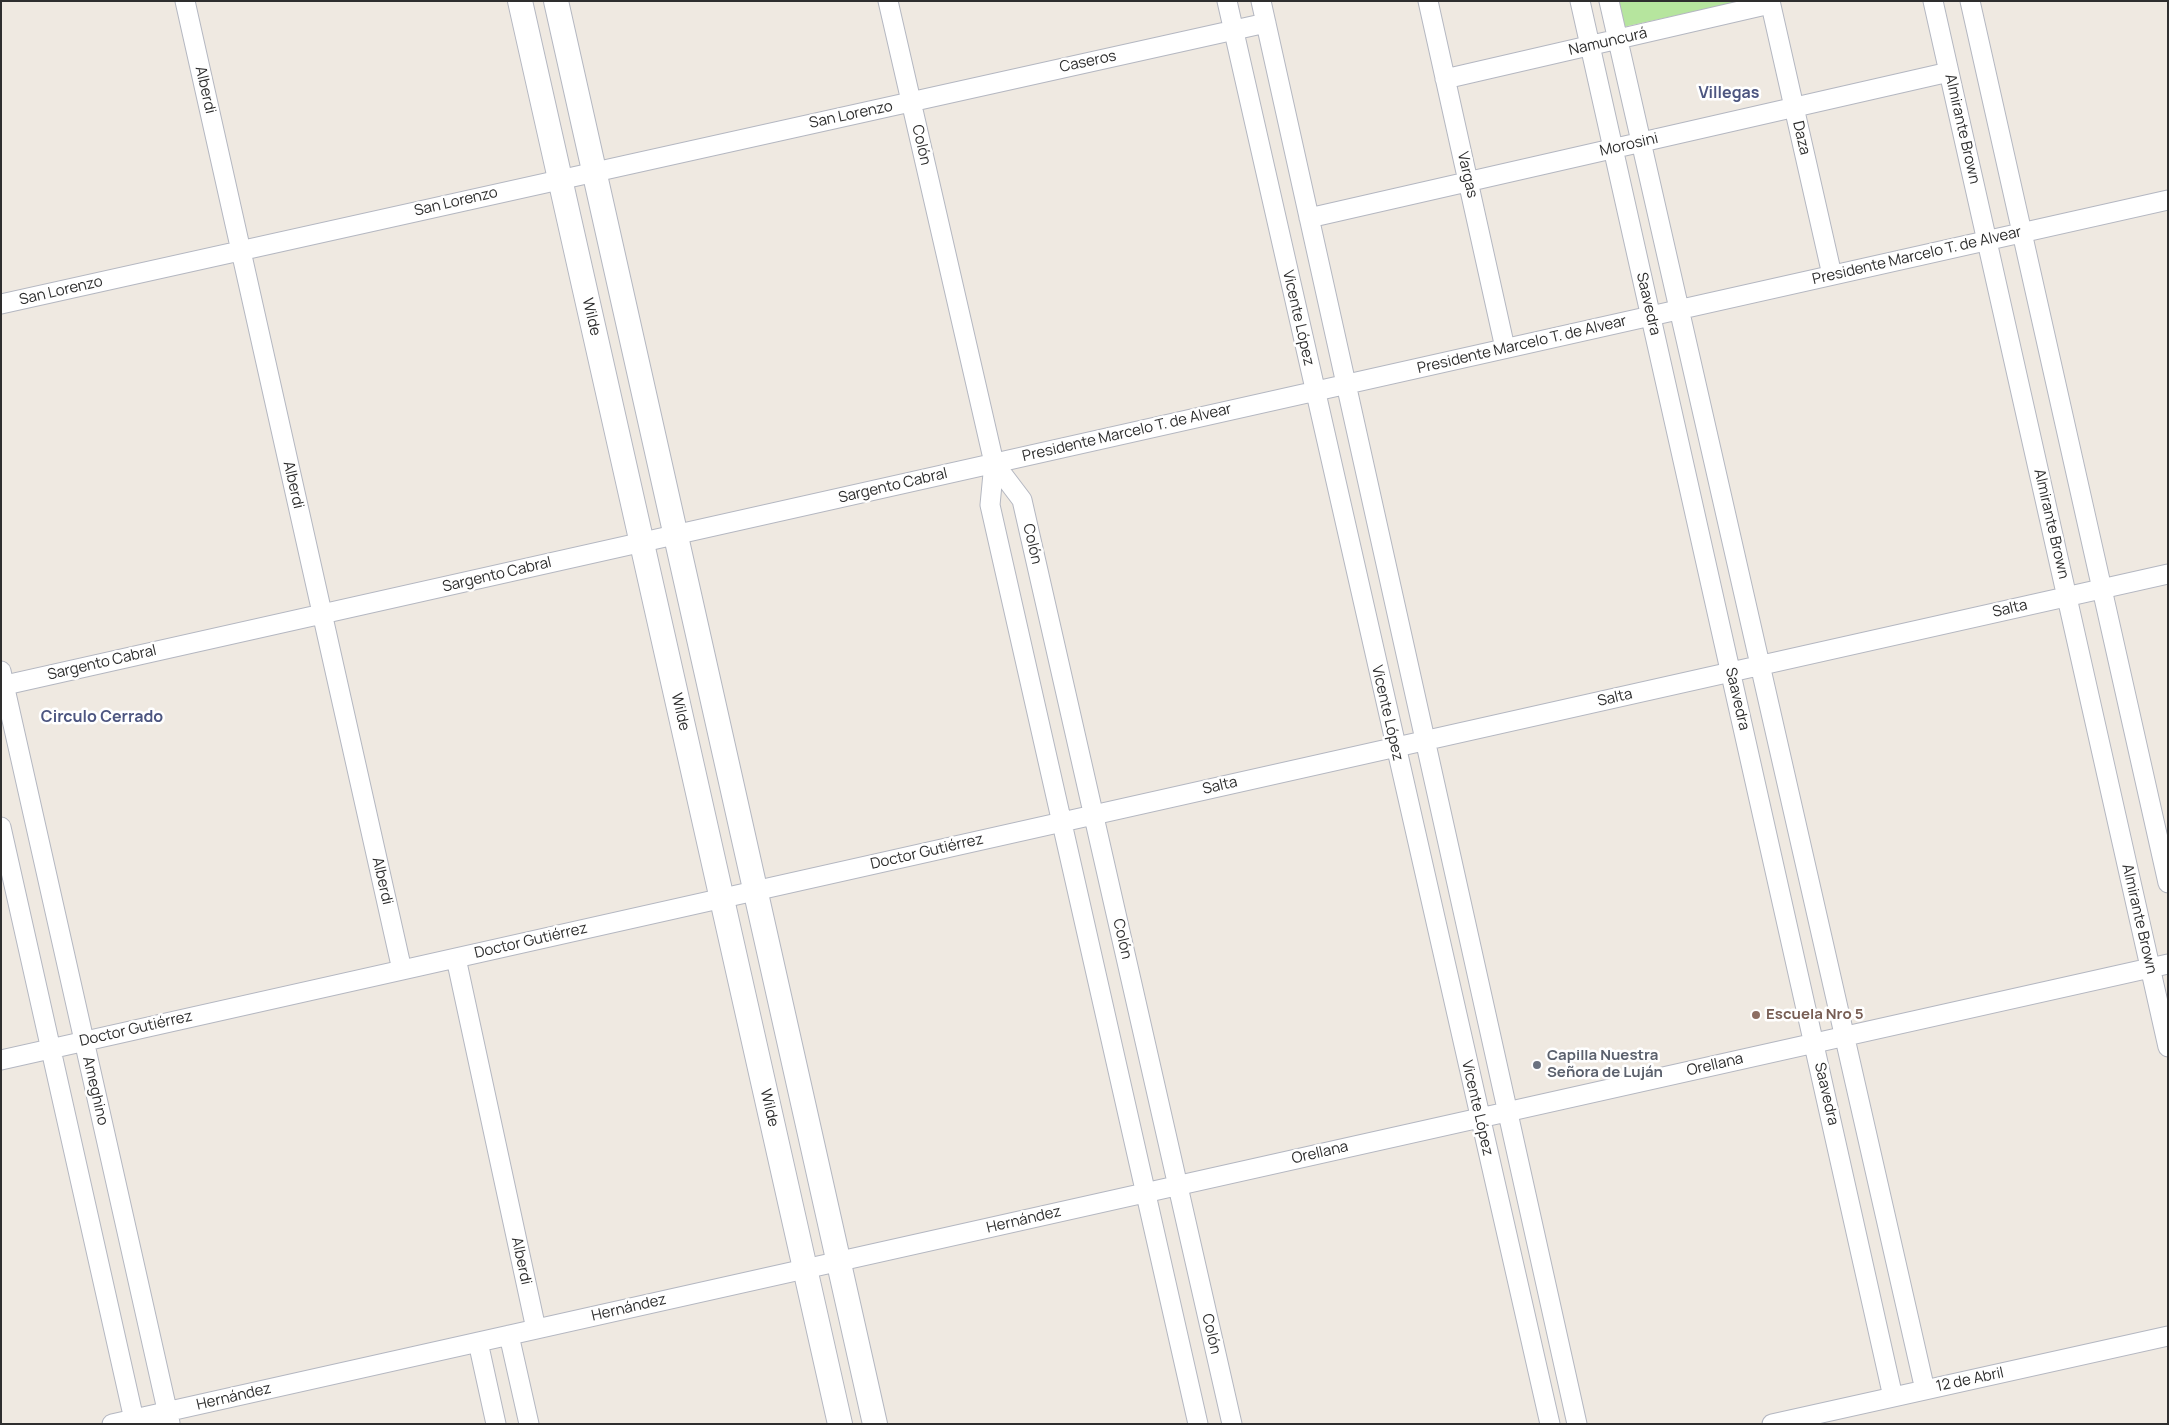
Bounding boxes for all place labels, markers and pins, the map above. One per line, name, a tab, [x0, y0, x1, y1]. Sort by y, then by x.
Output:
place label: Escuela Nro 5	[1766, 1006, 1863, 1024]
marker: Escuela Nro 5	[1750, 1009, 1762, 1021]
place label: Capilla Nuestra Señora de Luján	[1547, 1047, 1663, 1082]
marker: Capilla Nuestra Señora de Luján	[1531, 1059, 1543, 1071]

